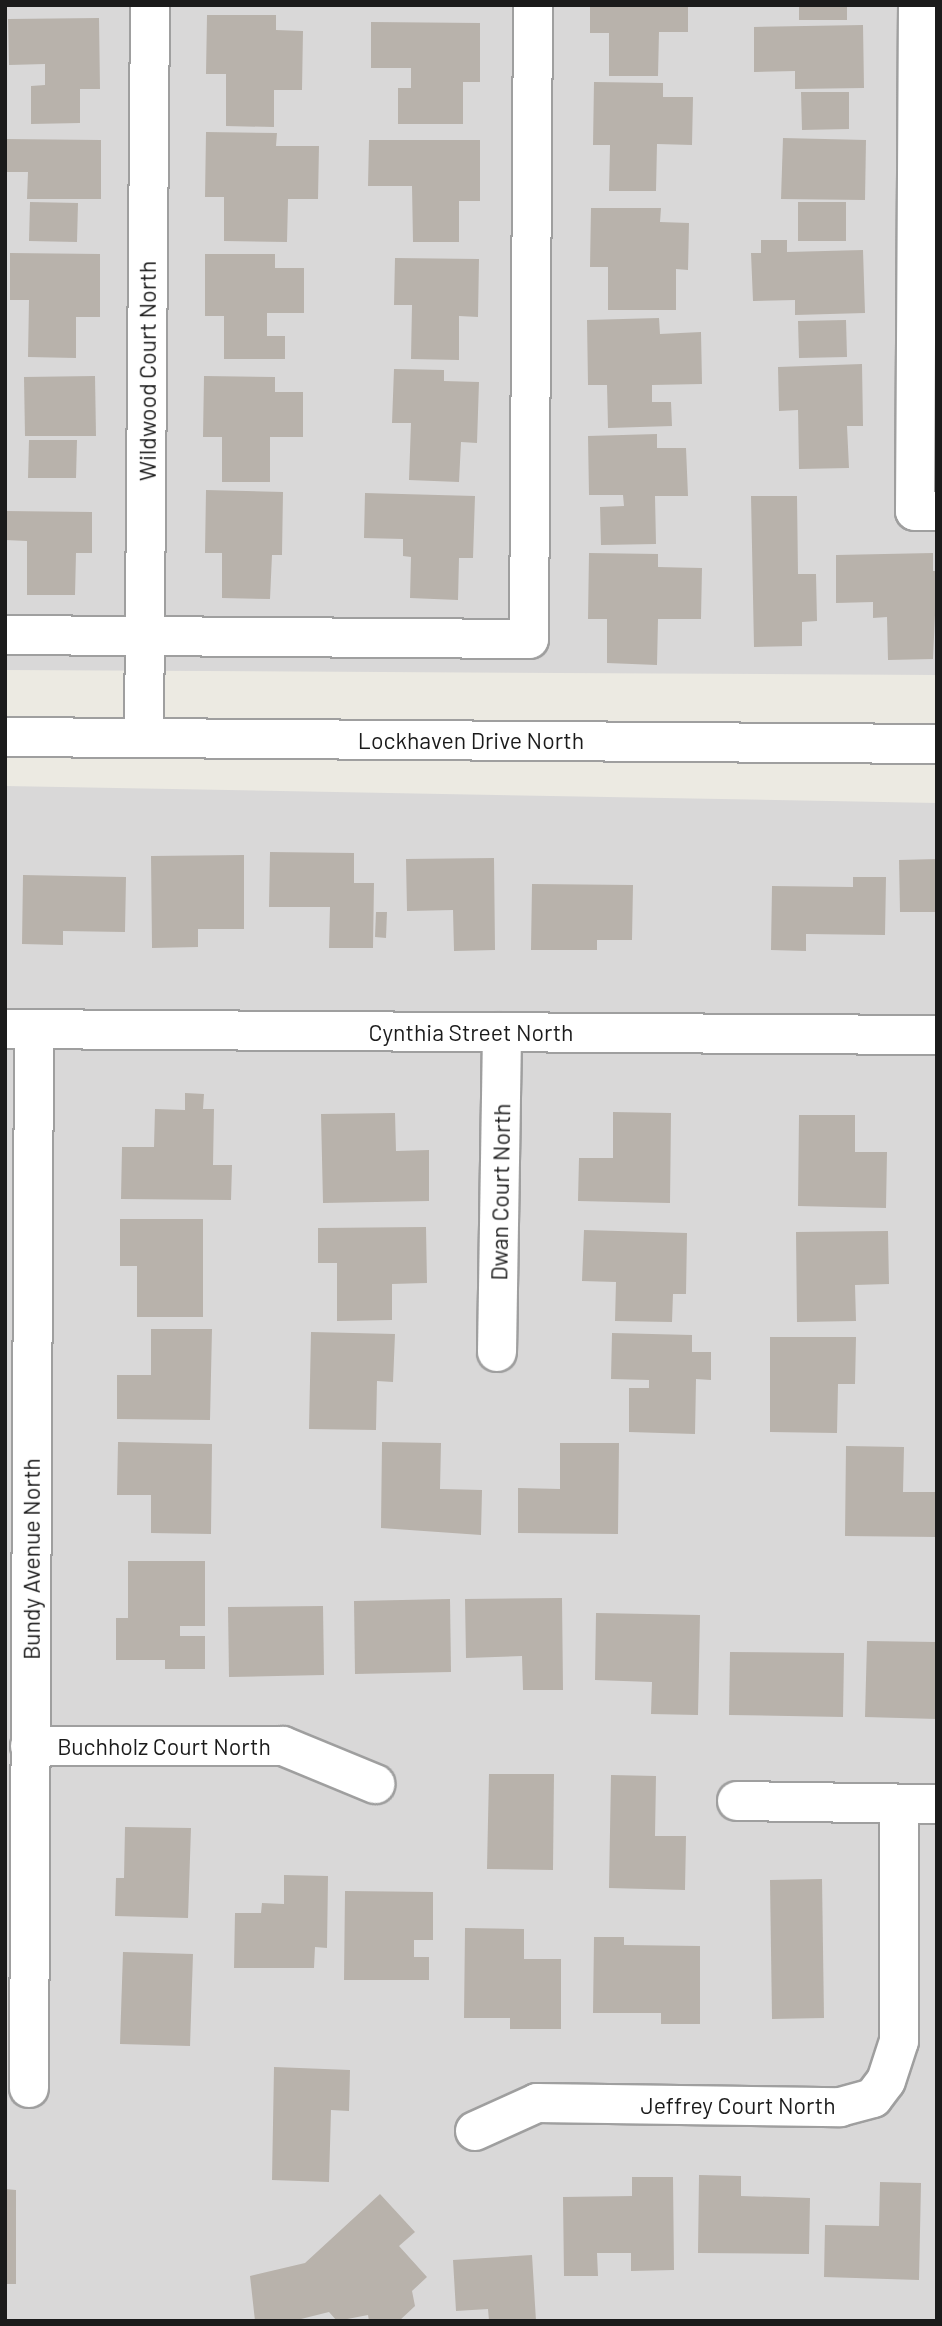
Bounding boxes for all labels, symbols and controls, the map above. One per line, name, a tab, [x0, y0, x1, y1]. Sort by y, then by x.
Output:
street label: Wildwood Court North	[133, 261, 161, 481]
street label: Lockhaven Drive North	[358, 726, 584, 754]
street label: Cynthia Street North	[369, 1018, 573, 1046]
street label: Dwan Court North	[485, 1103, 515, 1281]
street label: Bundy Avenue North	[17, 1458, 45, 1660]
street label: Buchholz Court North	[57, 1732, 271, 1760]
street label: Jeffrey Court North	[640, 2091, 836, 2119]

